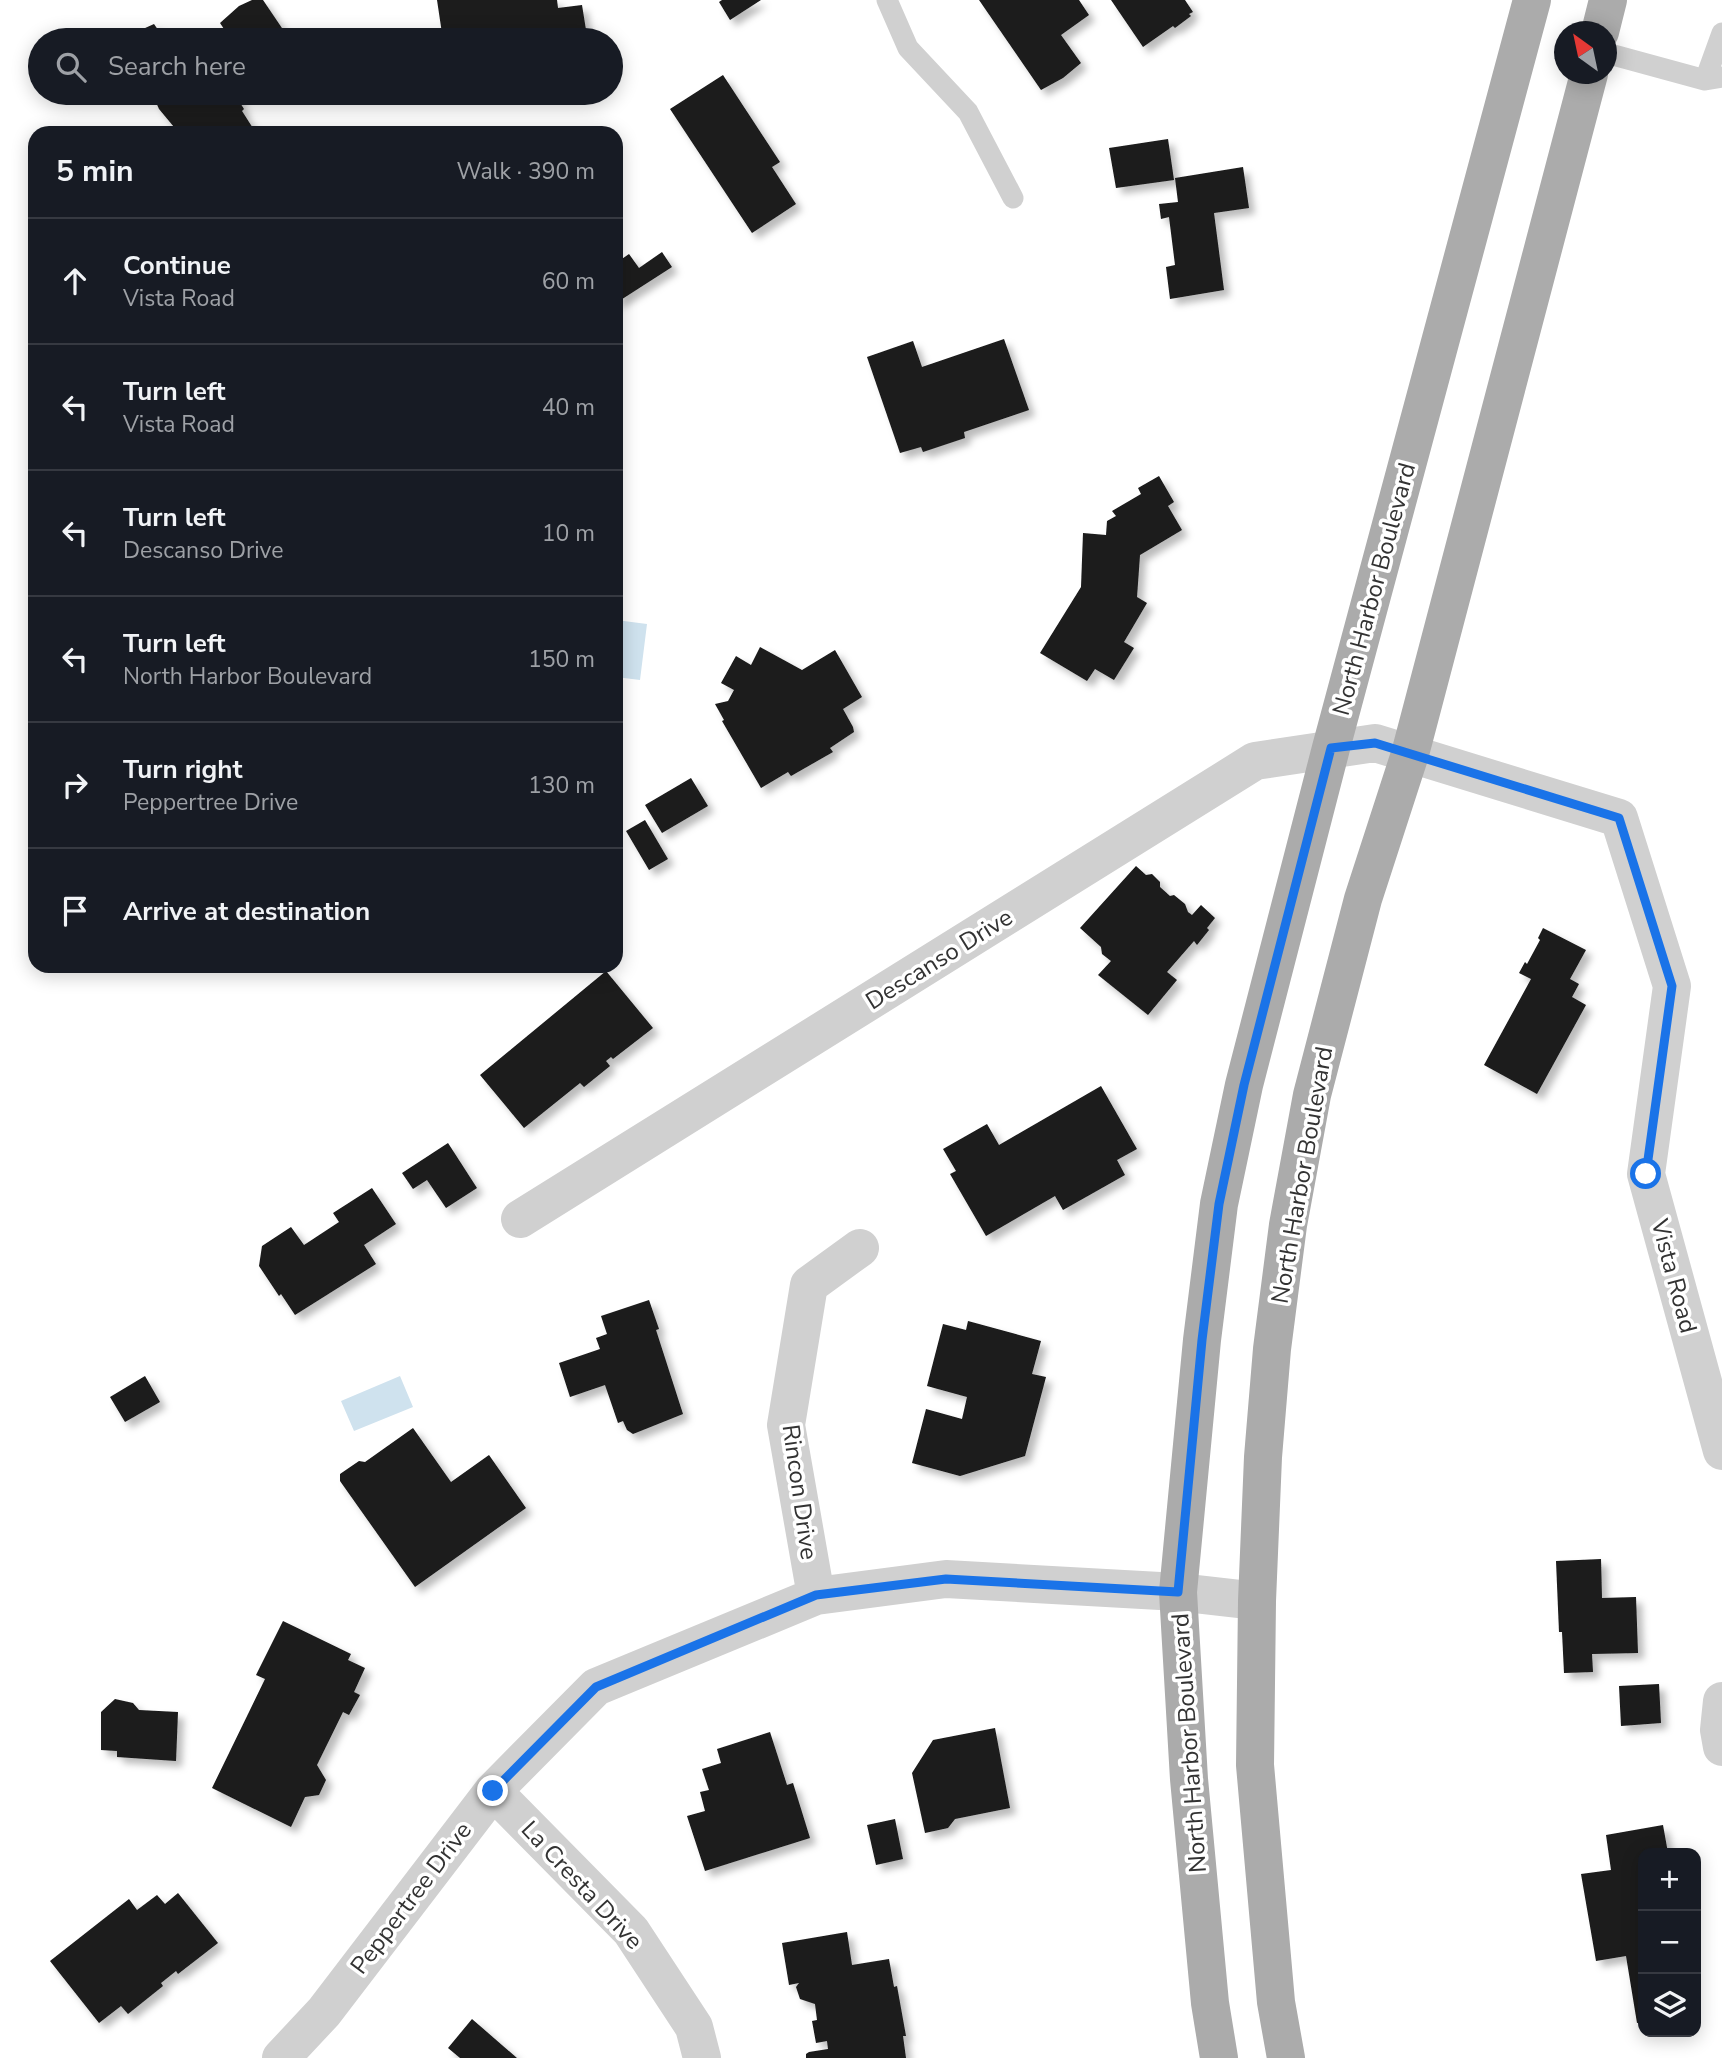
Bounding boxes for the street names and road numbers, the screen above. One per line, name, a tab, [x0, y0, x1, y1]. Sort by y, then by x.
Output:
street label: North Harbor Boulevard	[1325, 459, 1423, 719]
street label: Descanso Drive	[860, 901, 1018, 1017]
street label: North Harbor Boulevard	[1264, 1044, 1340, 1306]
street label: Vista Road	[1643, 1215, 1705, 1336]
street label: Rincon Drive	[775, 1422, 825, 1562]
street label: North Harbor Boulevard	[1164, 1612, 1214, 1874]
street label: La Cresta Drive	[514, 1814, 650, 1956]
street label: Peppertree Drive	[343, 1815, 479, 1981]

